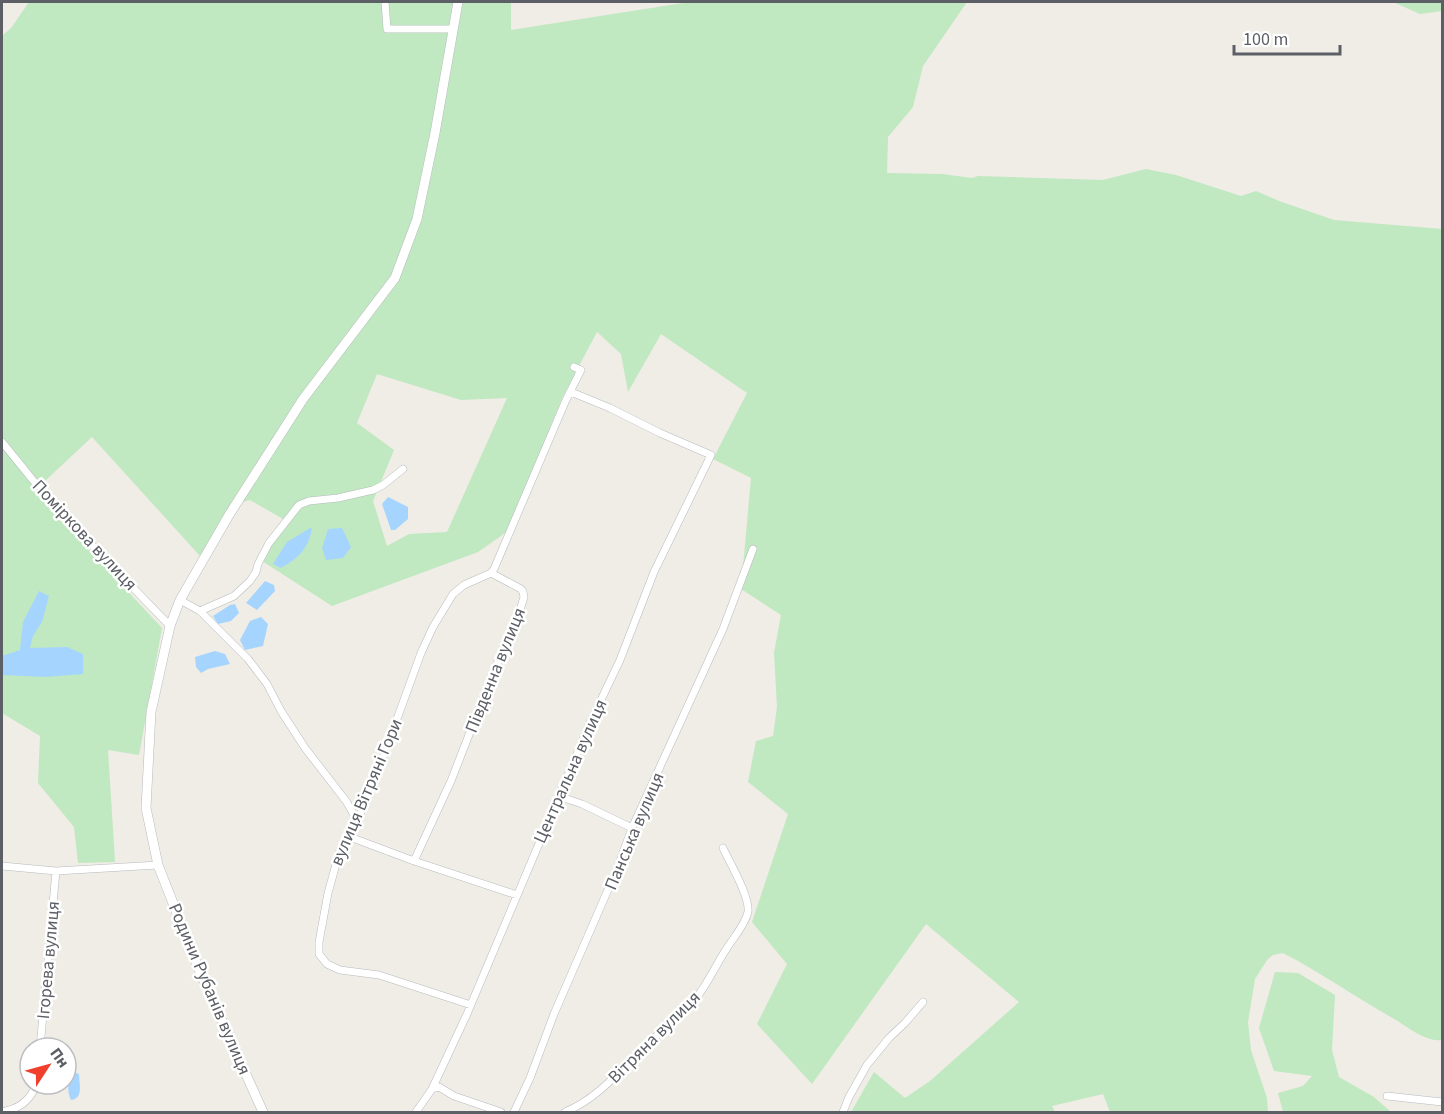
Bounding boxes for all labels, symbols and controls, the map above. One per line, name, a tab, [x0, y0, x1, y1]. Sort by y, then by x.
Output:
scale bar	[1234, 18, 1340, 56]
text: 100 m	[1243, 27, 1288, 52]
street label: Поміркова вулиця	[26, 474, 143, 596]
street label: Південна вулиця	[459, 604, 532, 737]
street label: Центральна вулиця	[527, 695, 613, 847]
street label: вулиця Вітряні Гори	[324, 715, 409, 870]
street label: Панська вулиця	[598, 768, 671, 894]
street label: Ігорева вулиця	[31, 900, 66, 1020]
street label: Родини Рубанів вулиця	[162, 900, 257, 1079]
street label: Вітряна вулиця	[602, 985, 706, 1089]
north arrow	[18, 1036, 78, 1096]
text: Пн	[45, 1043, 74, 1072]

